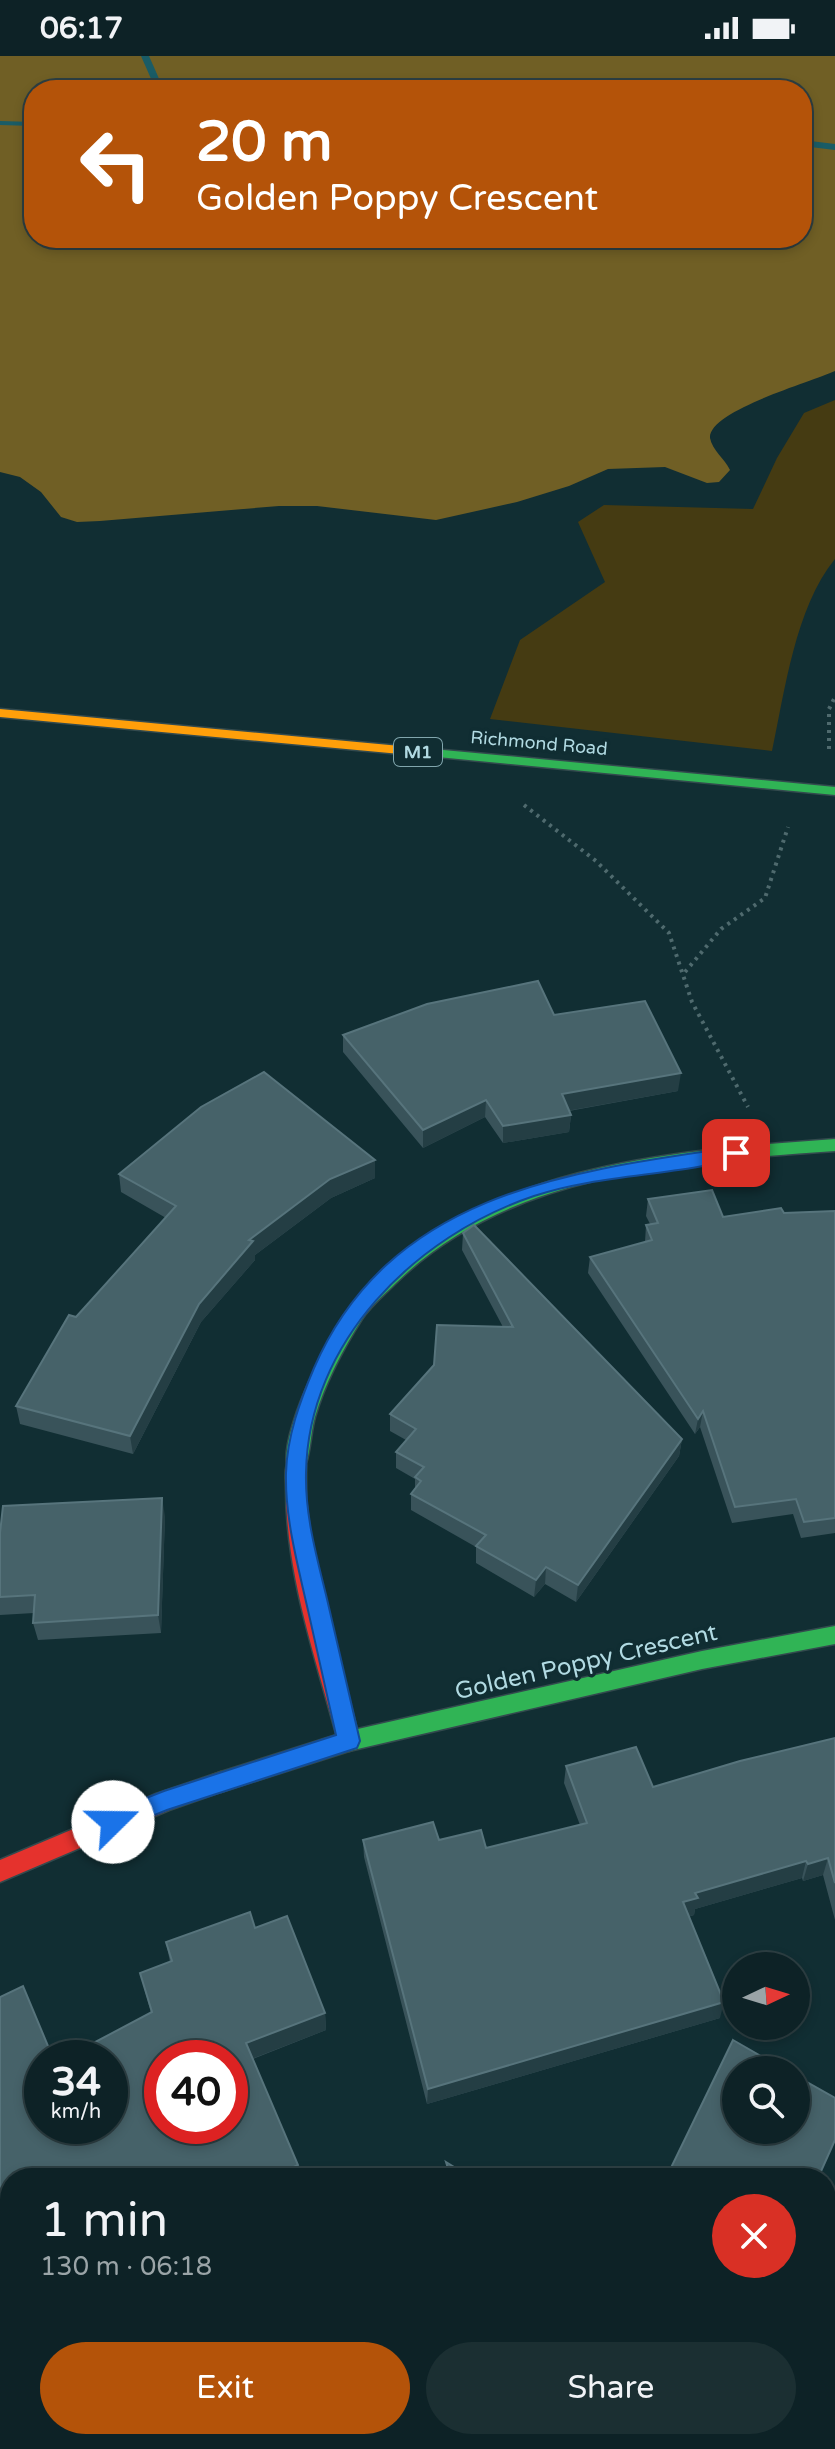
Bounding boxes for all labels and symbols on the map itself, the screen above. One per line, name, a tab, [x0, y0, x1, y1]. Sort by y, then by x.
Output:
street label: Richmond Road	[470, 726, 608, 760]
road number: M1	[394, 738, 442, 766]
pin	[702, 1119, 770, 1187]
street label: Golden Poppy Crescent	[452, 1618, 720, 1706]
position arrow	[71, 1780, 155, 1864]
north arrow	[722, 1952, 810, 2040]
speed limit sign: 40	[144, 2040, 248, 2144]

